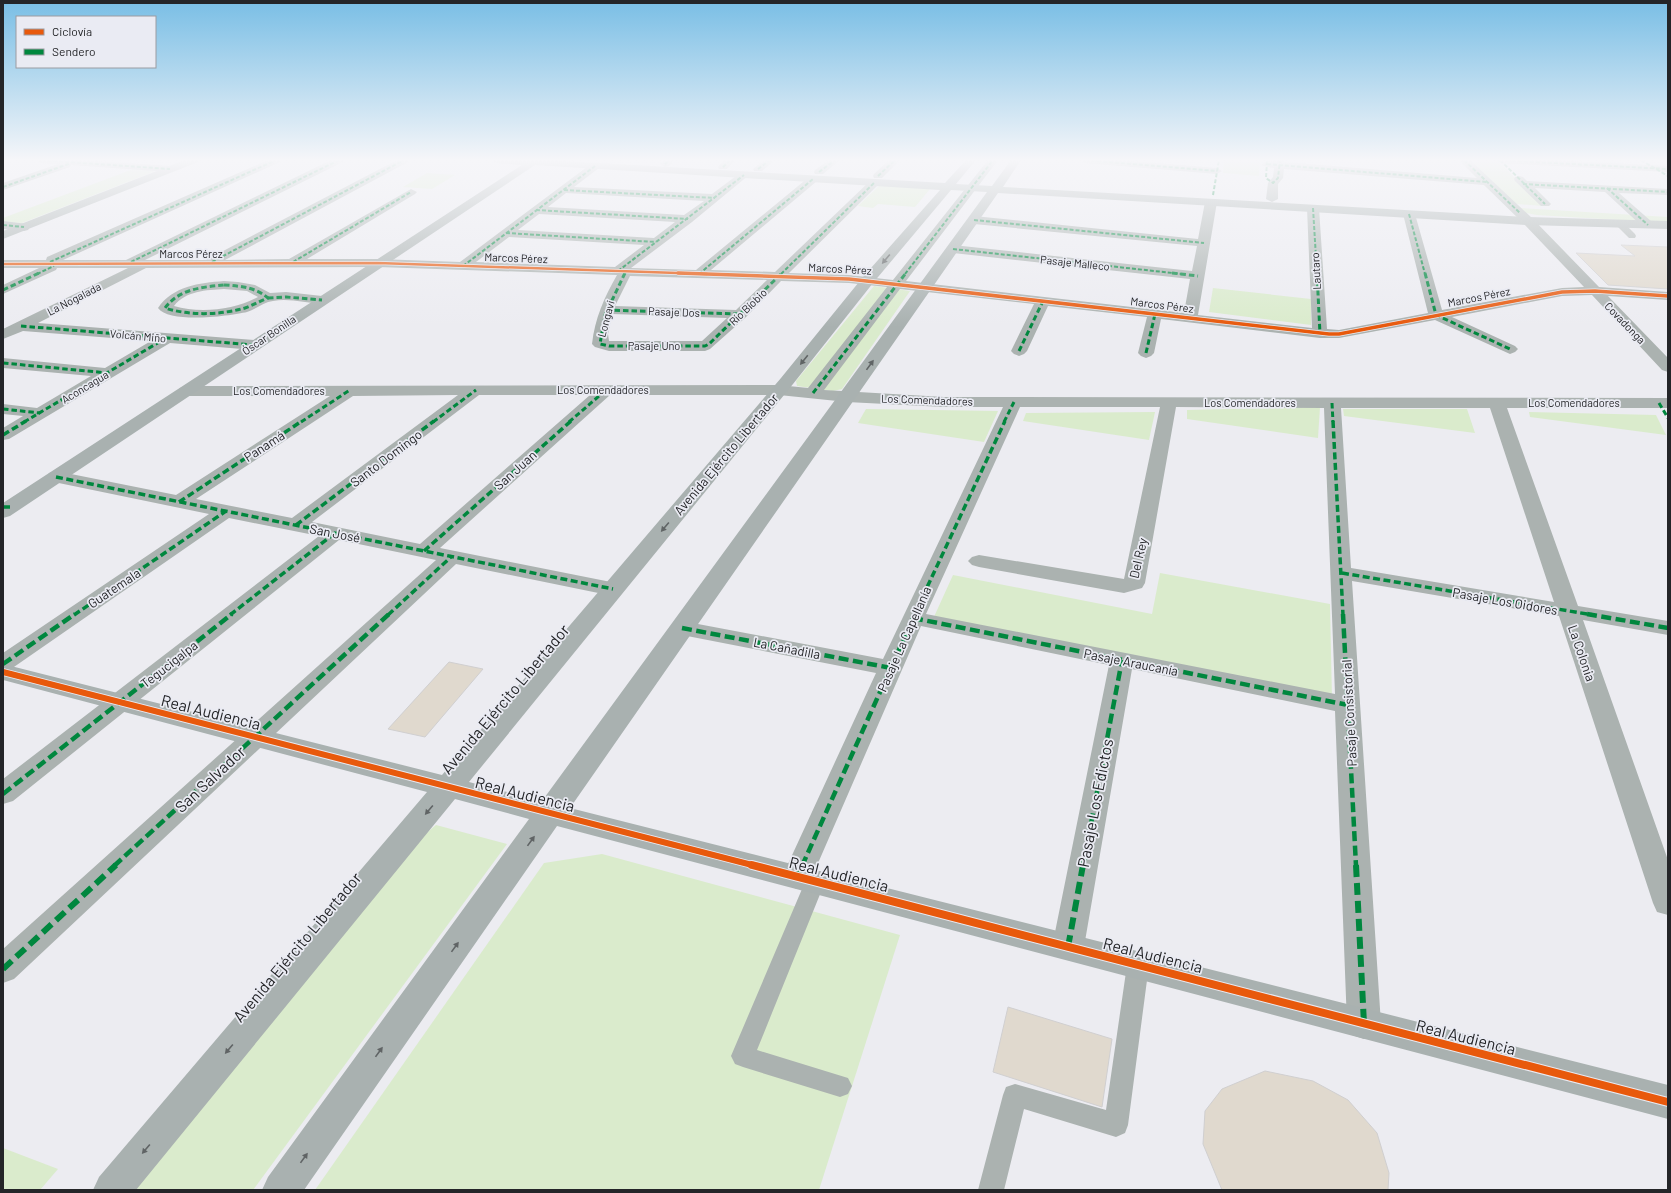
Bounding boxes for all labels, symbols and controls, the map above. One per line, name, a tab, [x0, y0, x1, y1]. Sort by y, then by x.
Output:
legend	[16, 16, 156, 68]
text: Ciclovía	[52, 24, 92, 38]
text: Sendero	[52, 44, 96, 58]
street label: Marcos Pérez	[159, 247, 223, 260]
street label: Marcos Pérez	[484, 250, 548, 265]
street label: Pasaje Malleco	[1040, 252, 1110, 273]
street label: Lautaro	[1308, 252, 1323, 290]
one-way arrow	[882, 254, 891, 264]
street label: Marcos Pérez	[808, 260, 872, 277]
street label: La Nogalada	[45, 279, 103, 318]
street label: Marcos Pérez	[1446, 284, 1511, 309]
street label: Río Bíobio	[726, 286, 769, 328]
street label: Marcos Pérez	[1130, 294, 1194, 315]
street label: Longaví	[594, 299, 617, 339]
street label: Covadonga	[1602, 299, 1648, 346]
street label: Pasaje Dos	[648, 304, 700, 319]
street label: Óscar Bonilla	[239, 312, 298, 357]
street label: Volcán Miño	[109, 327, 167, 344]
street label: Pasaje Uno	[628, 339, 680, 352]
one-way arrow	[800, 354, 808, 365]
one-way arrow	[866, 360, 874, 370]
street label: Aconcagua	[59, 367, 111, 406]
street label: Los Comendadores	[557, 383, 649, 396]
street label: Los Comendadores	[233, 384, 325, 397]
street label: Avenida Ejército Libertador	[670, 390, 782, 518]
street label: Los Comendadores	[881, 391, 973, 408]
street label: Los Comendadores	[1204, 396, 1296, 409]
street label: Los Comendadores	[1528, 396, 1620, 409]
street label: Santo Domingo	[347, 426, 425, 490]
street label: Panamá	[241, 427, 287, 465]
street label: San Juan	[490, 447, 540, 493]
street label: San José	[308, 520, 362, 546]
one-way arrow	[660, 522, 669, 533]
street label: Del Rey	[1126, 536, 1150, 580]
street label: Guatemala	[85, 565, 143, 611]
street label: Pasaje La Capellanía	[874, 584, 934, 694]
street label: Pasaje Los Oidores	[1451, 584, 1559, 618]
street label: Avenida Ejército Libertador	[436, 620, 573, 777]
street label: La Colonia	[1565, 623, 1599, 683]
street label: La Cañadilla	[752, 634, 822, 662]
street label: Tegucigalpa	[137, 637, 201, 691]
street label: Pasaje Araucanía	[1082, 645, 1180, 679]
street label: Pasaje Consistorial	[1338, 659, 1360, 767]
street label: Real Audiencia	[159, 690, 263, 733]
street label: Pasaje Los Edictos	[1073, 737, 1116, 869]
street label: San Salvador	[170, 741, 249, 816]
street label: Real Audiencia	[473, 772, 577, 815]
one-way arrow	[424, 804, 433, 815]
one-way arrow	[527, 836, 535, 846]
street label: Real Audiencia	[787, 852, 891, 895]
street label: Avenida Ejército Libertador	[228, 868, 365, 1025]
street label: Real Audiencia	[1101, 933, 1205, 976]
one-way arrow	[451, 941, 459, 952]
street label: Real Audiencia	[1414, 1015, 1518, 1058]
one-way arrow	[225, 1044, 234, 1055]
one-way arrow	[375, 1047, 384, 1058]
one-way arrow	[141, 1144, 150, 1155]
one-way arrow	[300, 1153, 308, 1164]

